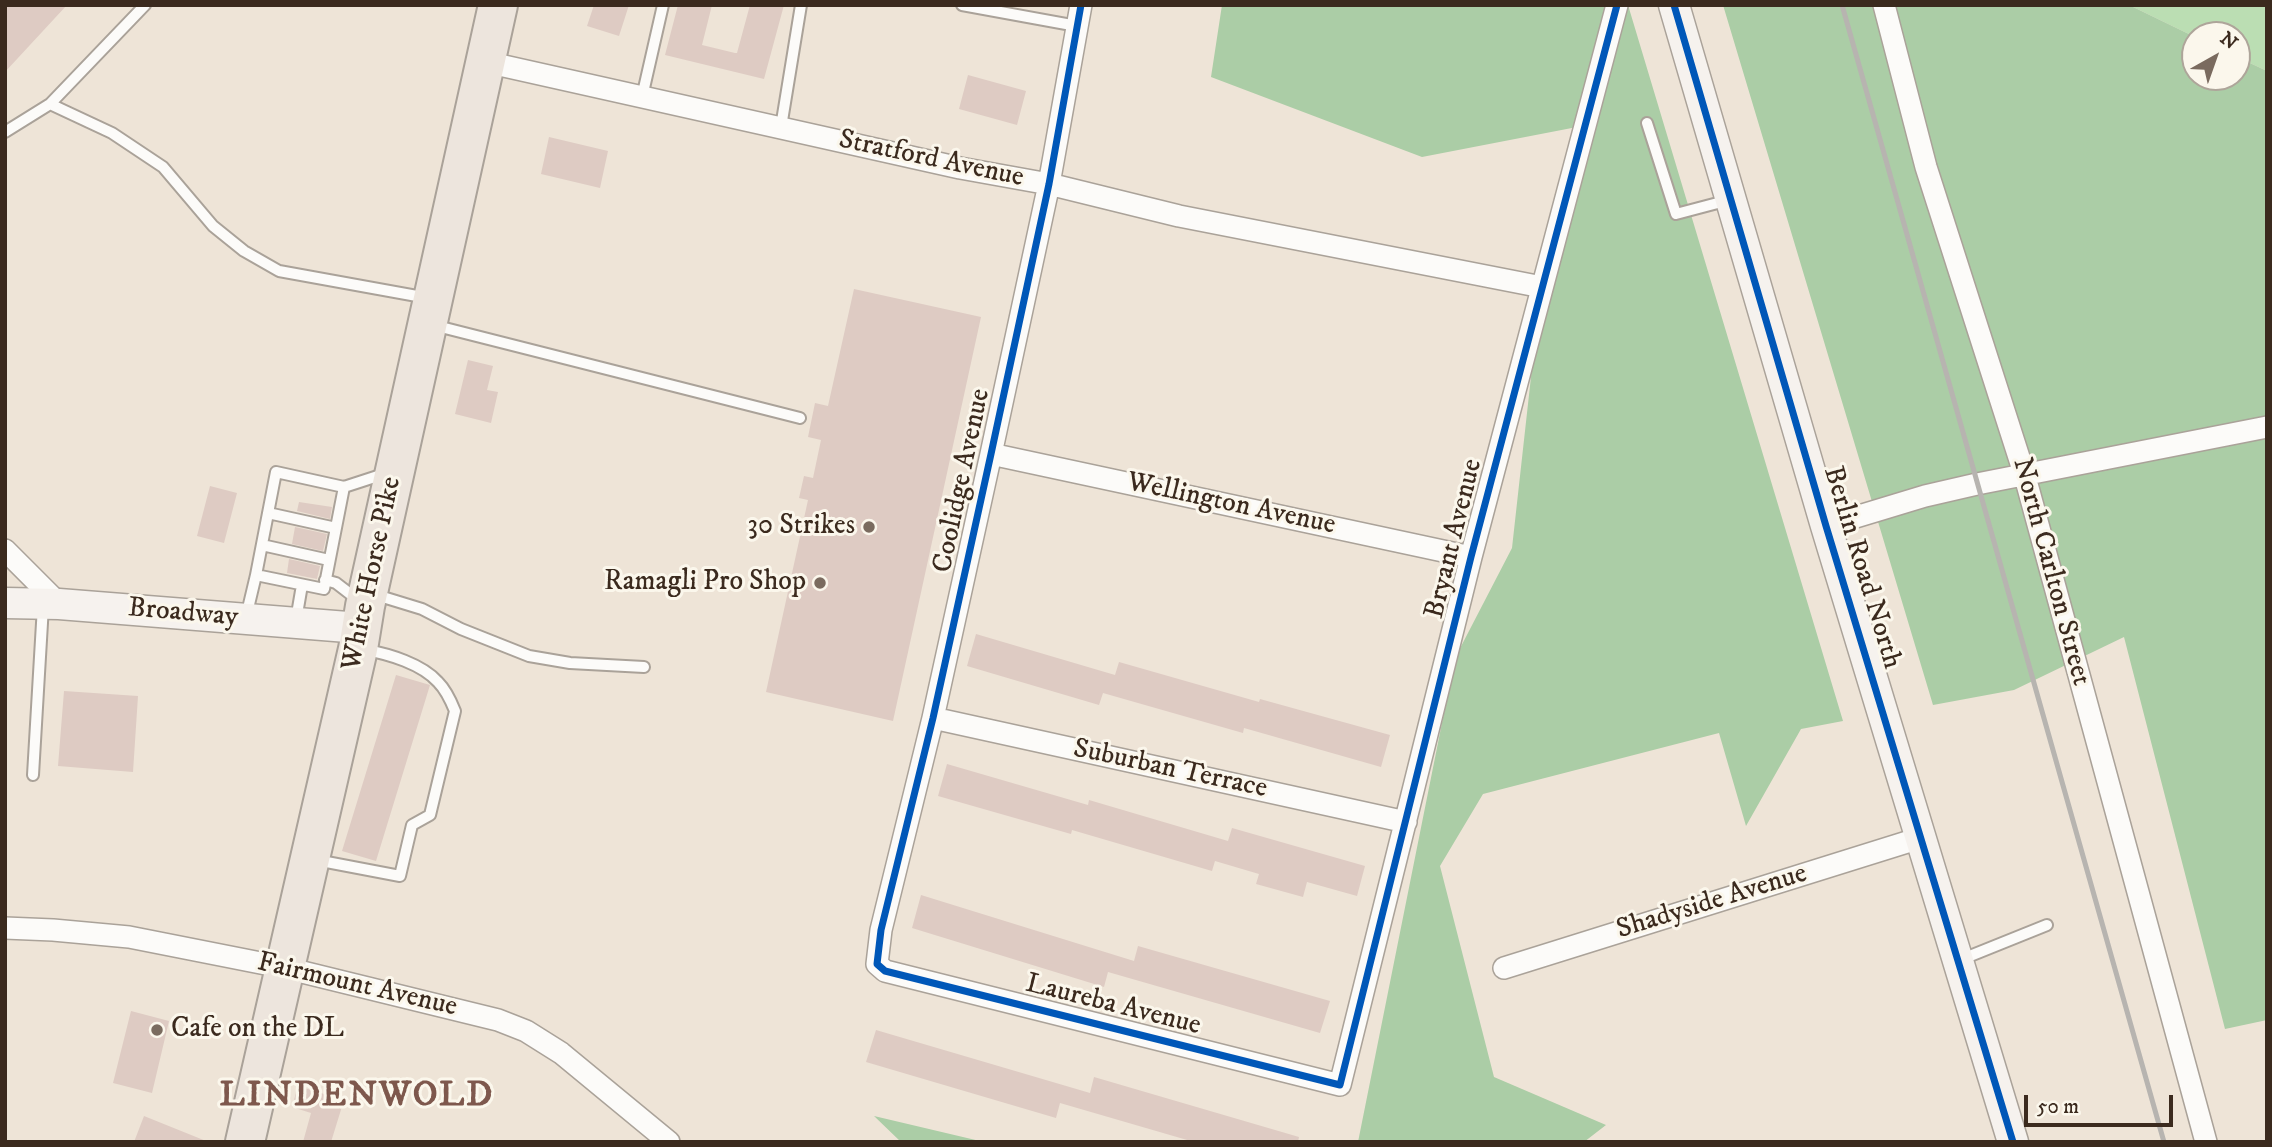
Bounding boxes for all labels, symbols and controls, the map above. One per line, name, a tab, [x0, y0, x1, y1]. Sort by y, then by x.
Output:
north arrow	[2181, 21, 2251, 91]
text: N	[2215, 27, 2242, 55]
street label: Stratford Avenue	[835, 124, 1027, 196]
street label: Coolidge Avenue	[927, 386, 999, 576]
street label: North Carlton Street	[2003, 454, 2097, 690]
street label: Bryant Avenue	[1419, 456, 1491, 622]
street label: Berlin Road North	[1814, 463, 1908, 673]
street label: Wellington Avenue	[1124, 467, 1338, 543]
street label: White Horse Pike	[336, 474, 410, 674]
place label: 30 Strikes	[748, 510, 855, 544]
marker: 30 Strikes	[861, 519, 877, 535]
place label: Ramagli Pro Shop	[604, 566, 806, 600]
marker: Ramagli Pro Shop	[812, 575, 828, 591]
street label: Broadway	[127, 592, 239, 636]
street label: Suburban Terrace	[1070, 733, 1270, 807]
street label: Shadyside Avenue	[1613, 858, 1811, 948]
street label: Fairmount Avenue	[254, 947, 460, 1025]
street label: Laureba Avenue	[1022, 968, 1204, 1044]
place label: Cafe on the DL	[171, 1013, 344, 1047]
marker: Cafe on the DL	[149, 1022, 165, 1038]
district label: LINDENWOLD	[221, 1077, 493, 1119]
scale bar	[2027, 1080, 2176, 1124]
text: 50 m	[2037, 1094, 2079, 1120]

